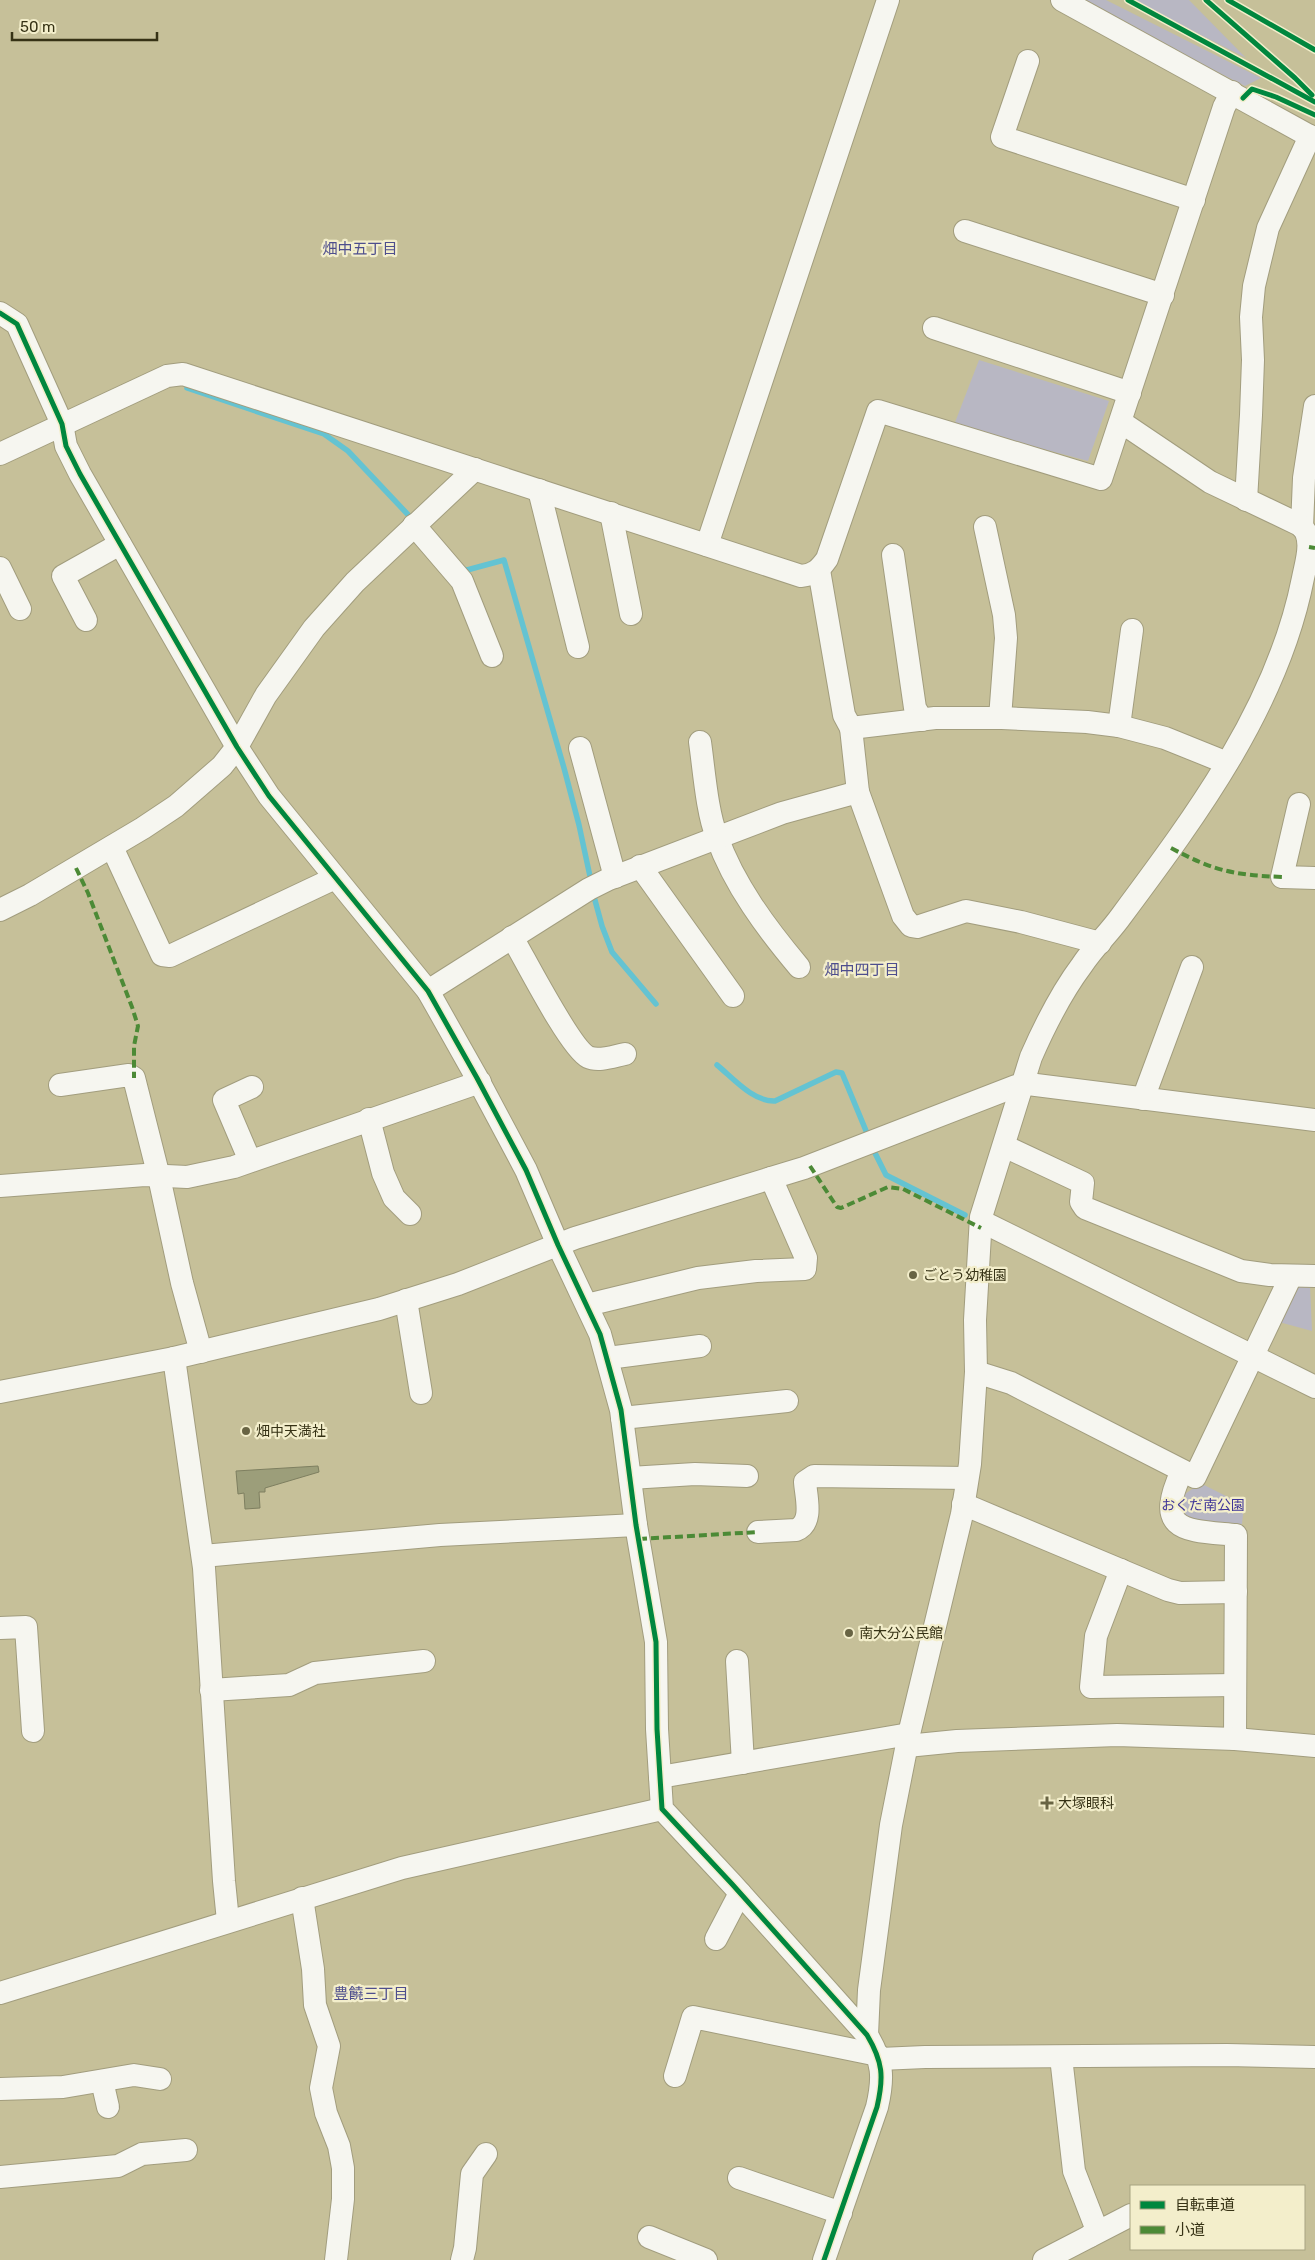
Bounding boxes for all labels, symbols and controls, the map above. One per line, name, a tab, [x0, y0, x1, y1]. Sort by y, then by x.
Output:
scale bar	[12, 10, 158, 42]
text: 50 m	[20, 18, 55, 36]
district label: 畑中五丁目	[322, 240, 398, 258]
district label: 畑中四丁目	[824, 961, 900, 979]
place label: ごとう幼稚園	[923, 1267, 1007, 1284]
marker: ごとう幼稚園	[907, 1269, 919, 1281]
place label: 畑中天満社	[256, 1423, 326, 1440]
marker: 畑中天満社	[240, 1425, 252, 1437]
park label: おくだ南公園	[1161, 1497, 1245, 1514]
place label: 南大分公民館	[859, 1625, 943, 1642]
marker: 南大分公民館	[843, 1627, 855, 1639]
place label: 大塚眼科	[1058, 1795, 1114, 1812]
marker: 大塚眼科	[1040, 1796, 1054, 1810]
district label: 豊饒三丁目	[333, 1985, 409, 2003]
legend	[1130, 2185, 1305, 2250]
text: 自転車道	[1175, 2196, 1235, 2214]
text: 小道	[1175, 2221, 1205, 2239]

